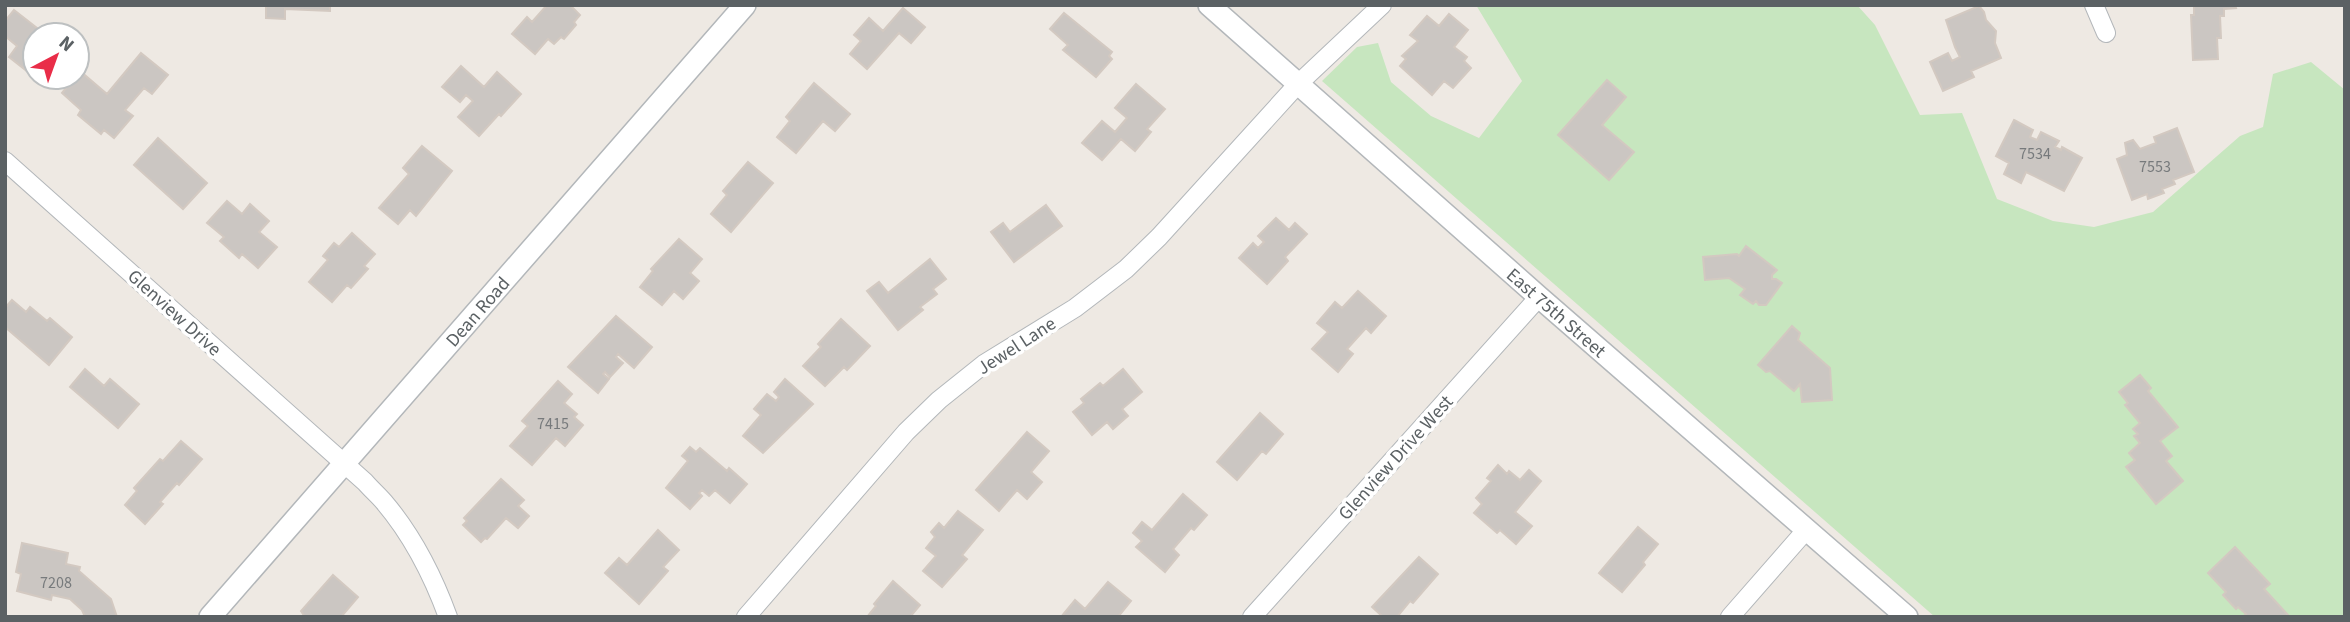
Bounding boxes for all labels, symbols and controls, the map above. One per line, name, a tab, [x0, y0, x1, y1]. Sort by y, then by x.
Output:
north arrow	[21, 21, 91, 91]
text: N	[53, 30, 80, 59]
house number: 7534	[2019, 143, 2051, 165]
house number: 7553	[2139, 156, 2171, 178]
street label: East 75th Street	[1500, 262, 1612, 365]
street label: Glenview Drive	[121, 264, 227, 363]
street label: Dean Road	[440, 271, 517, 353]
street label: Jewel Lane	[972, 311, 1061, 382]
street label: Glenview Drive West	[1332, 389, 1460, 527]
house number: 7415	[537, 413, 569, 435]
house number: 7208	[40, 572, 72, 594]

